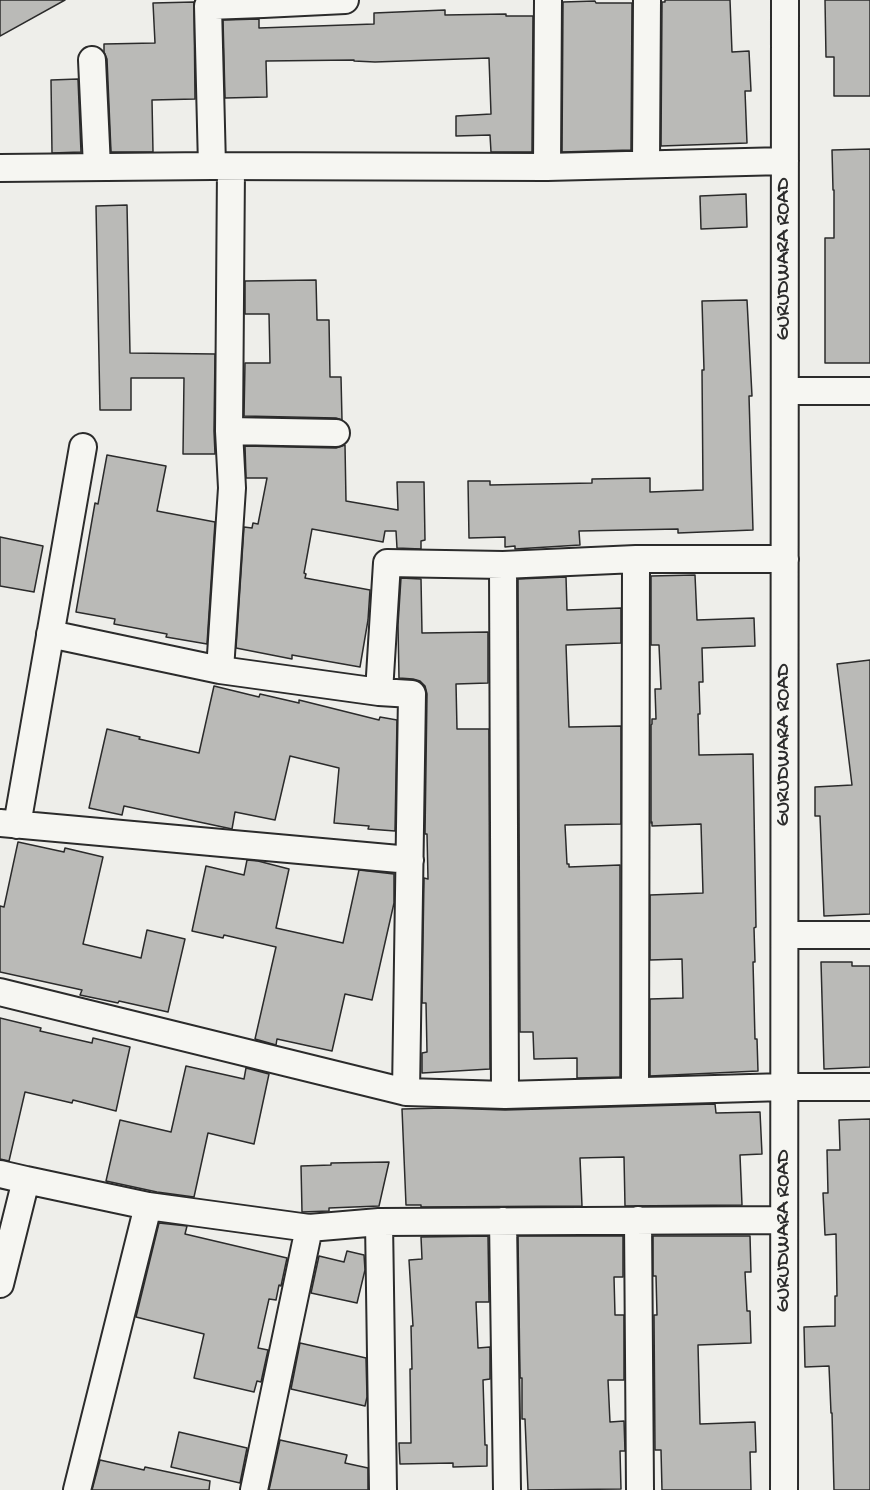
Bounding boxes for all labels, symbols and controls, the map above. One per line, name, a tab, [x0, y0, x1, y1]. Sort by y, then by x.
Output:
street label: GURUDWARA ROAD	[773, 178, 797, 340]
street label: GURUDWARA ROAD	[773, 664, 797, 826]
street label: GURUDWARA ROAD	[773, 1150, 797, 1312]

